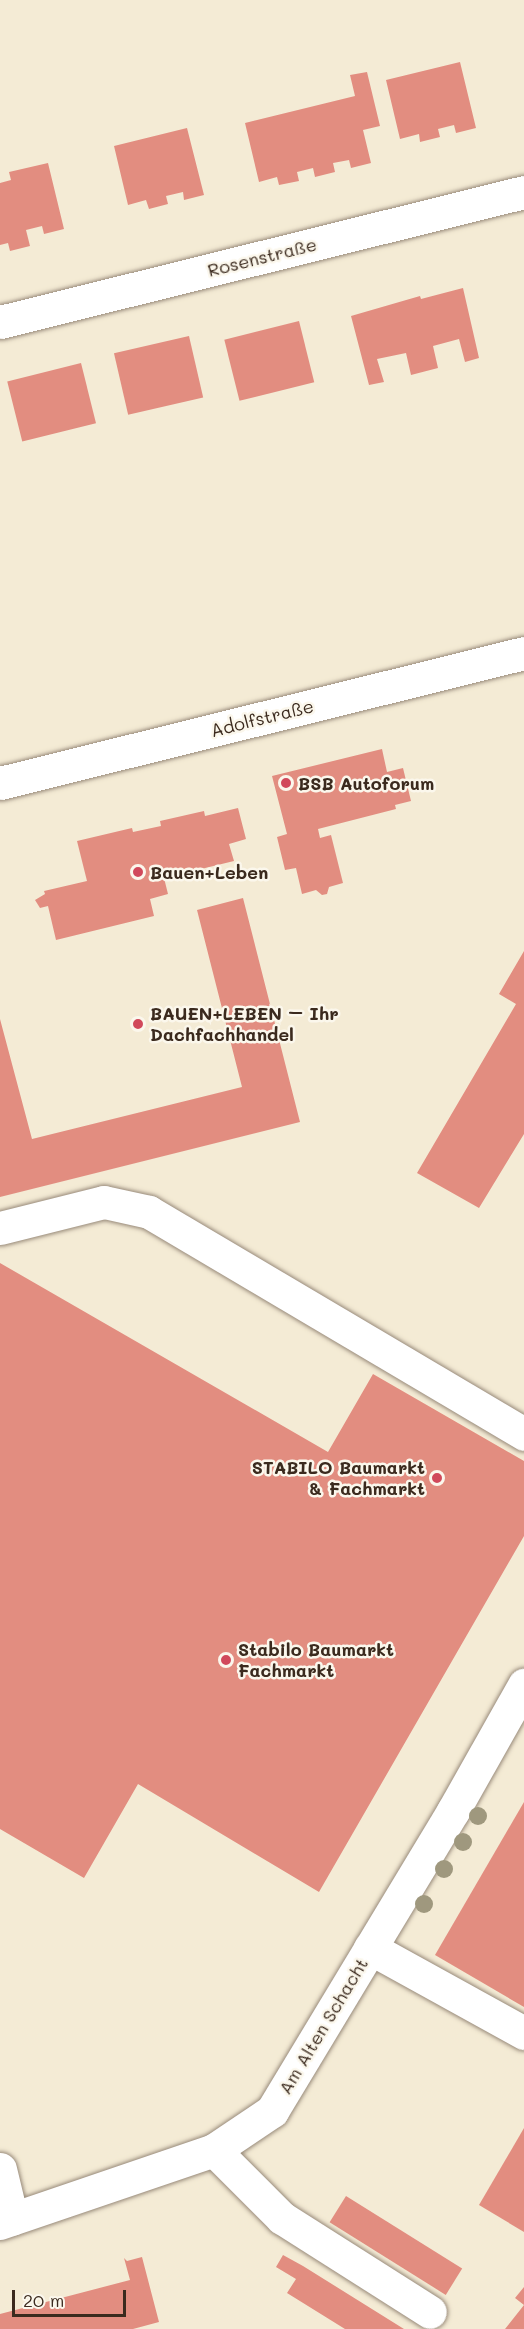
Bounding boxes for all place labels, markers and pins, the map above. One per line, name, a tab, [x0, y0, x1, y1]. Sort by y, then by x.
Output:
place label: BSB Autoforum	[298, 772, 434, 794]
marker: BSB Autoforum	[279, 776, 293, 790]
place label: Bauen+Leben	[150, 861, 268, 883]
marker: Bauen+Leben	[131, 865, 145, 879]
place label: BAUEN+LEBEN – Ihr Dachfachhandel	[150, 1003, 339, 1046]
marker: BAUEN+LEBEN – Ihr Dachfachhandel	[131, 1017, 145, 1031]
place label: STABILO Baumarkt & Fachmarkt	[252, 1457, 425, 1500]
marker: STABILO Baumarkt & Fachmarkt	[430, 1471, 444, 1485]
place label: Stabilo Baumarkt Fachmarkt	[238, 1639, 394, 1682]
marker: Stabilo Baumarkt Fachmarkt	[219, 1653, 233, 1667]

